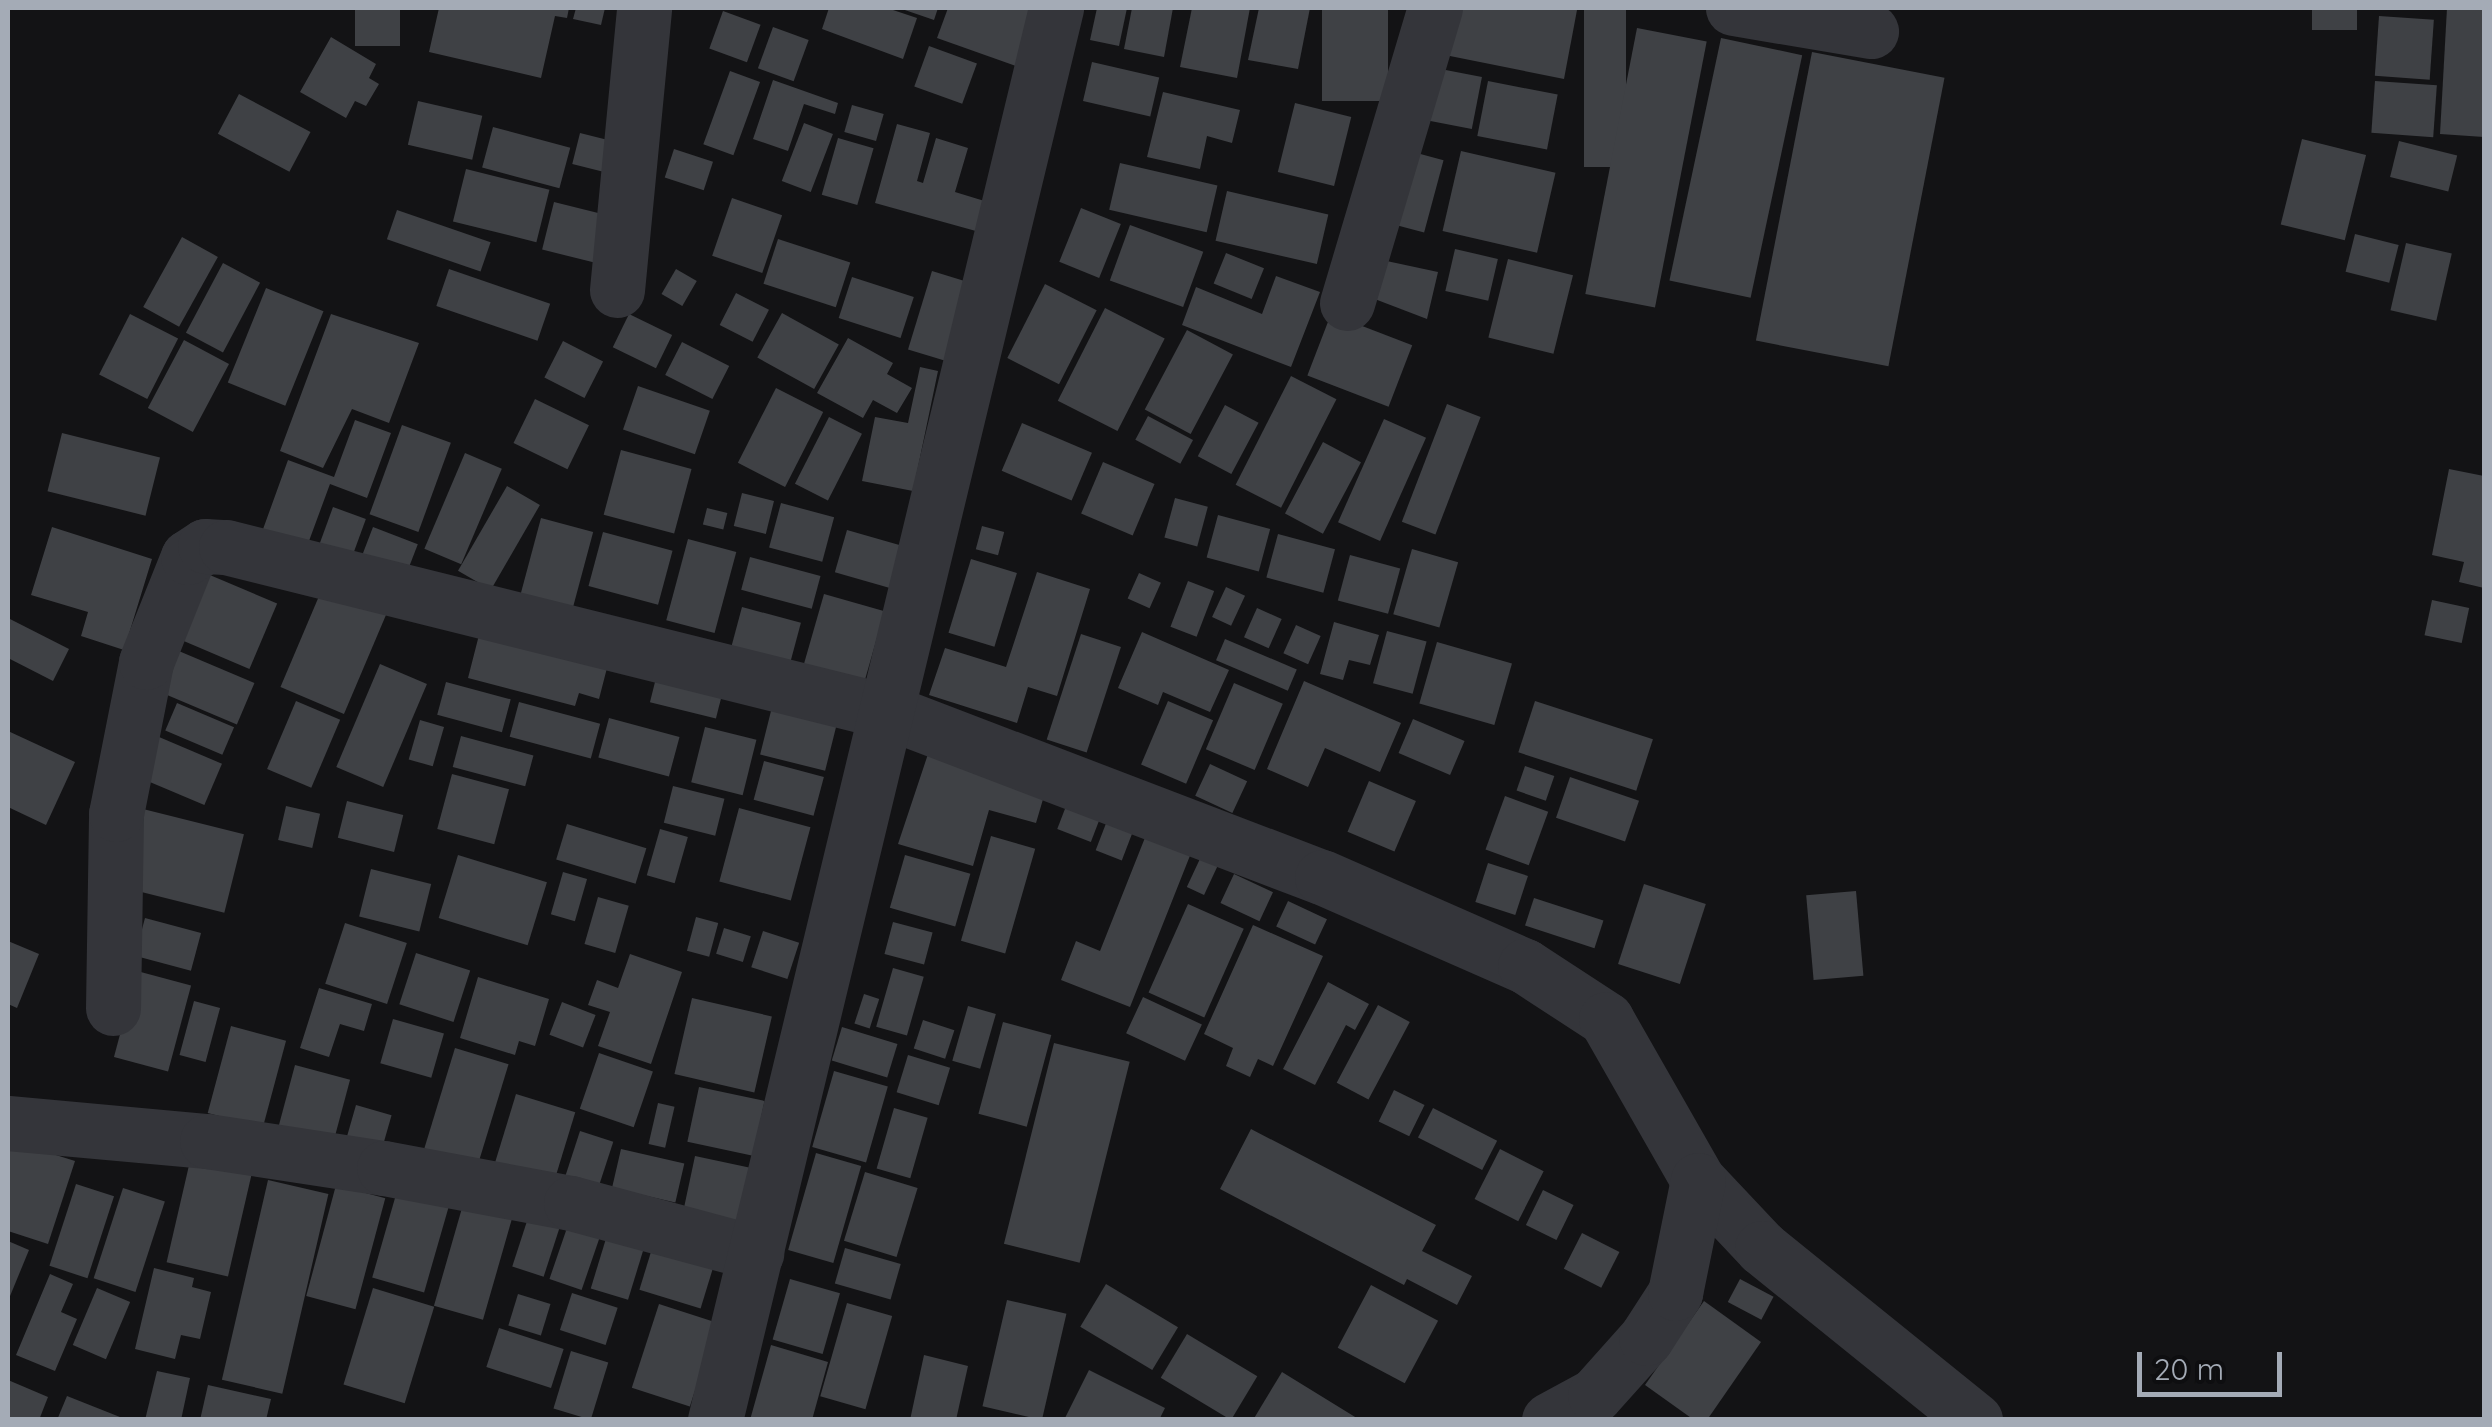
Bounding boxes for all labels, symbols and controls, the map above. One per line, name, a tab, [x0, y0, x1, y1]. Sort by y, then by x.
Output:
scale bar	[2142, 1332, 2287, 1394]
text: 20 m	[2154, 1350, 2224, 1388]

